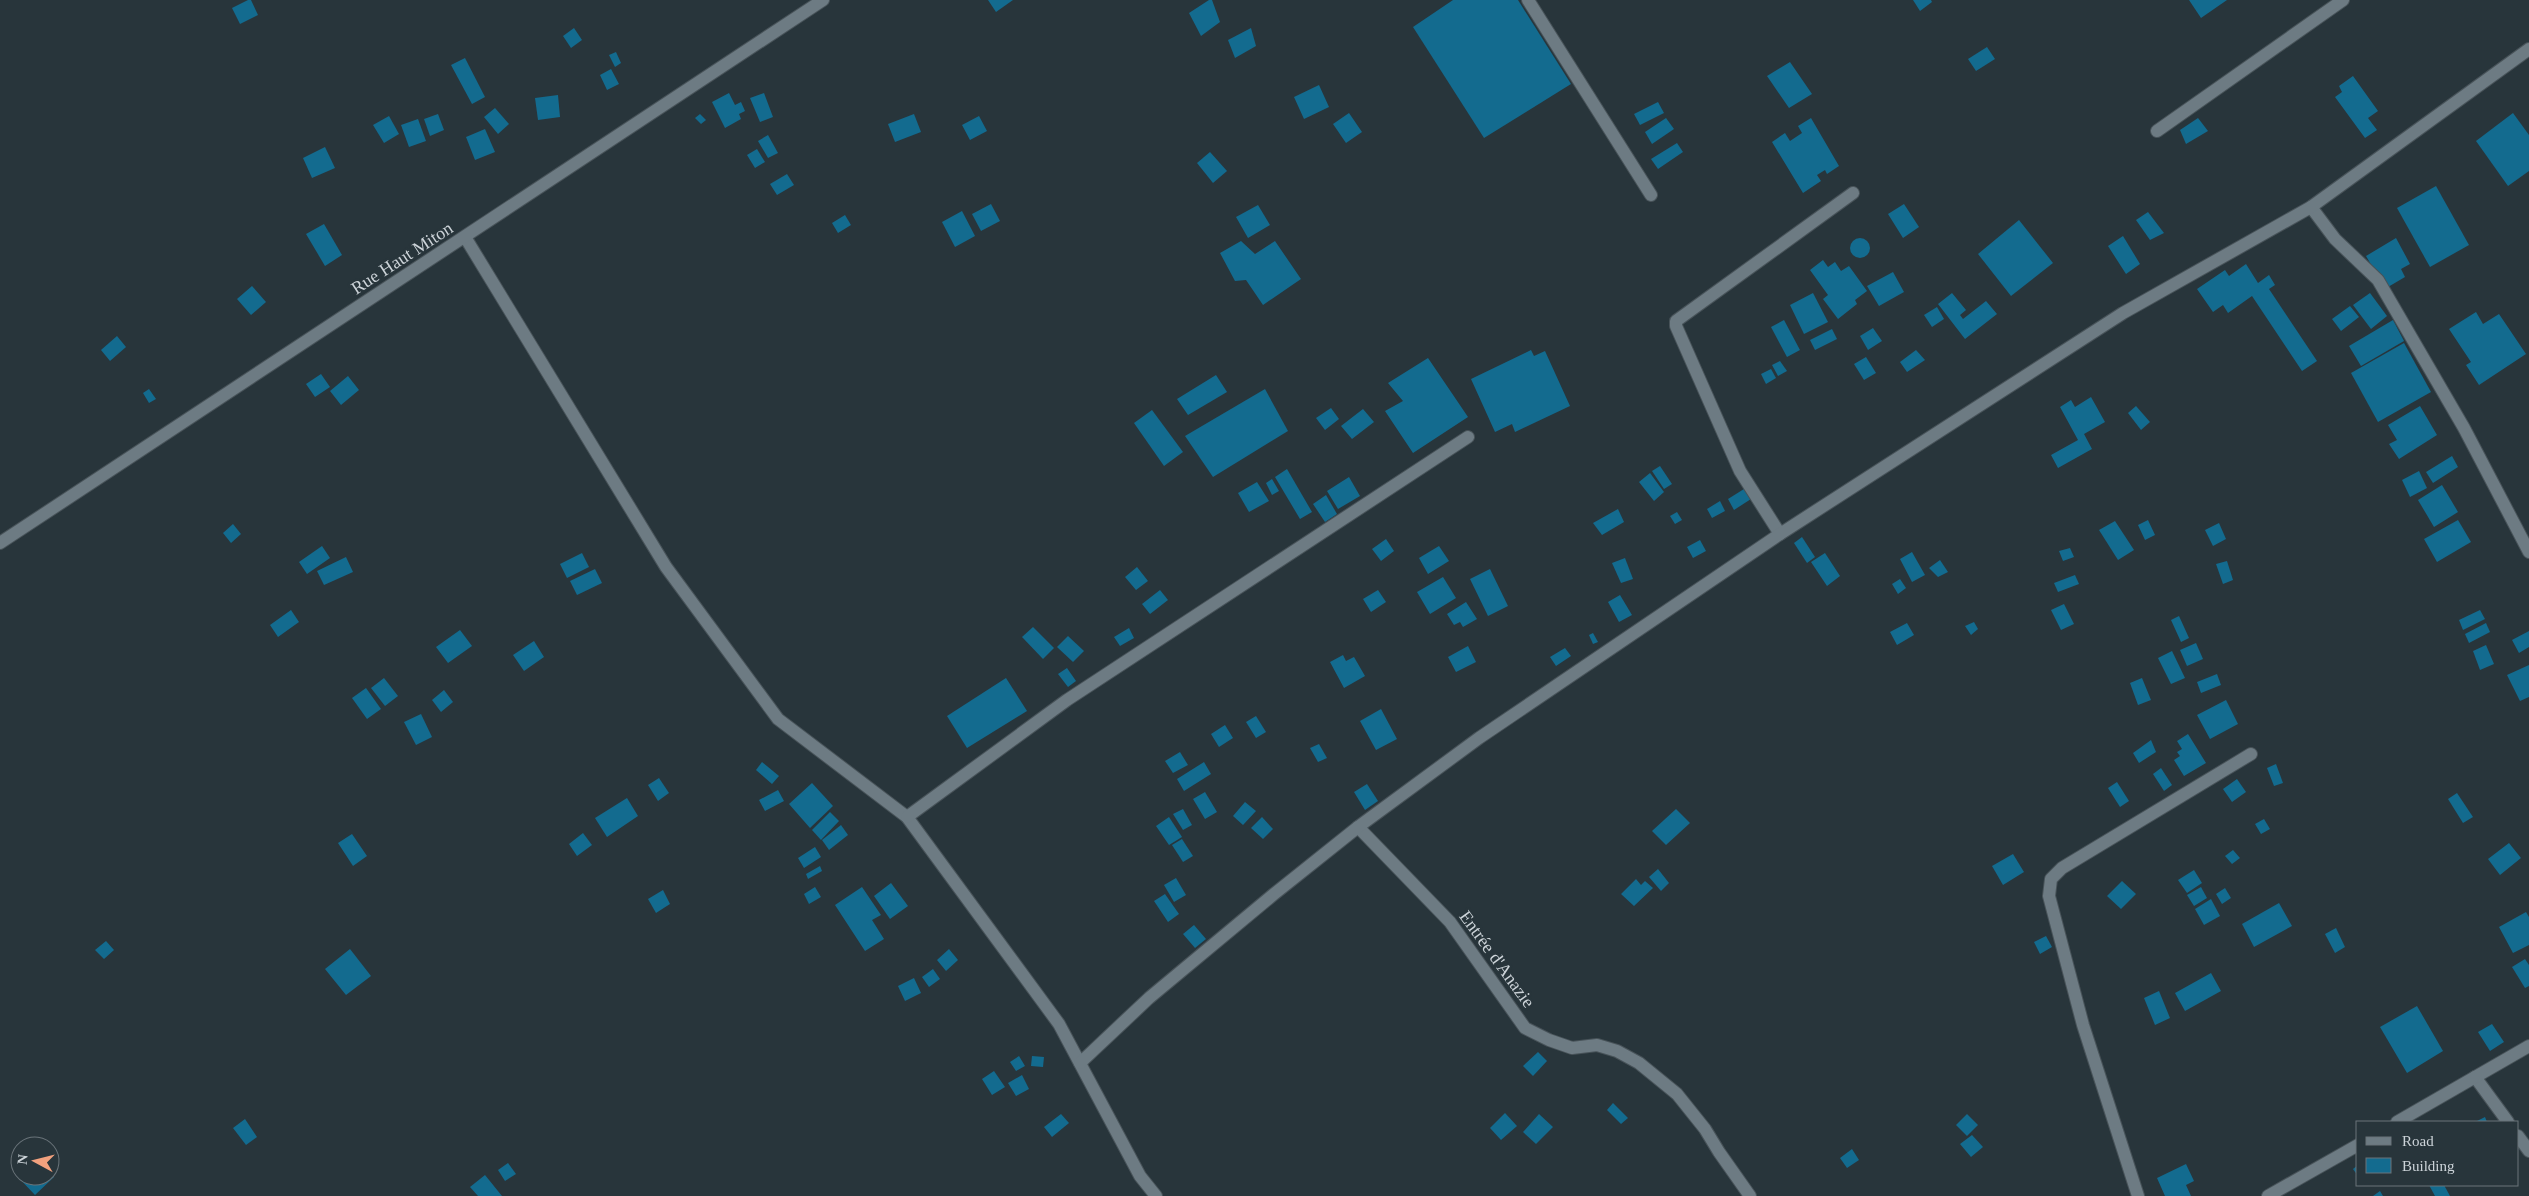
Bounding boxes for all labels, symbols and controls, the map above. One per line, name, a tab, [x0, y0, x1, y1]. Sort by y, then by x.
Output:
street label: Rue Haut Miton	[347, 218, 457, 298]
street label: Entrée d'Anazie	[1455, 907, 1539, 1011]
legend	[2356, 1121, 2519, 1186]
text: Road	[2402, 1133, 2434, 1149]
north arrow	[10, 1136, 60, 1186]
text: N	[15, 1154, 31, 1165]
text: Building	[2402, 1158, 2455, 1174]

